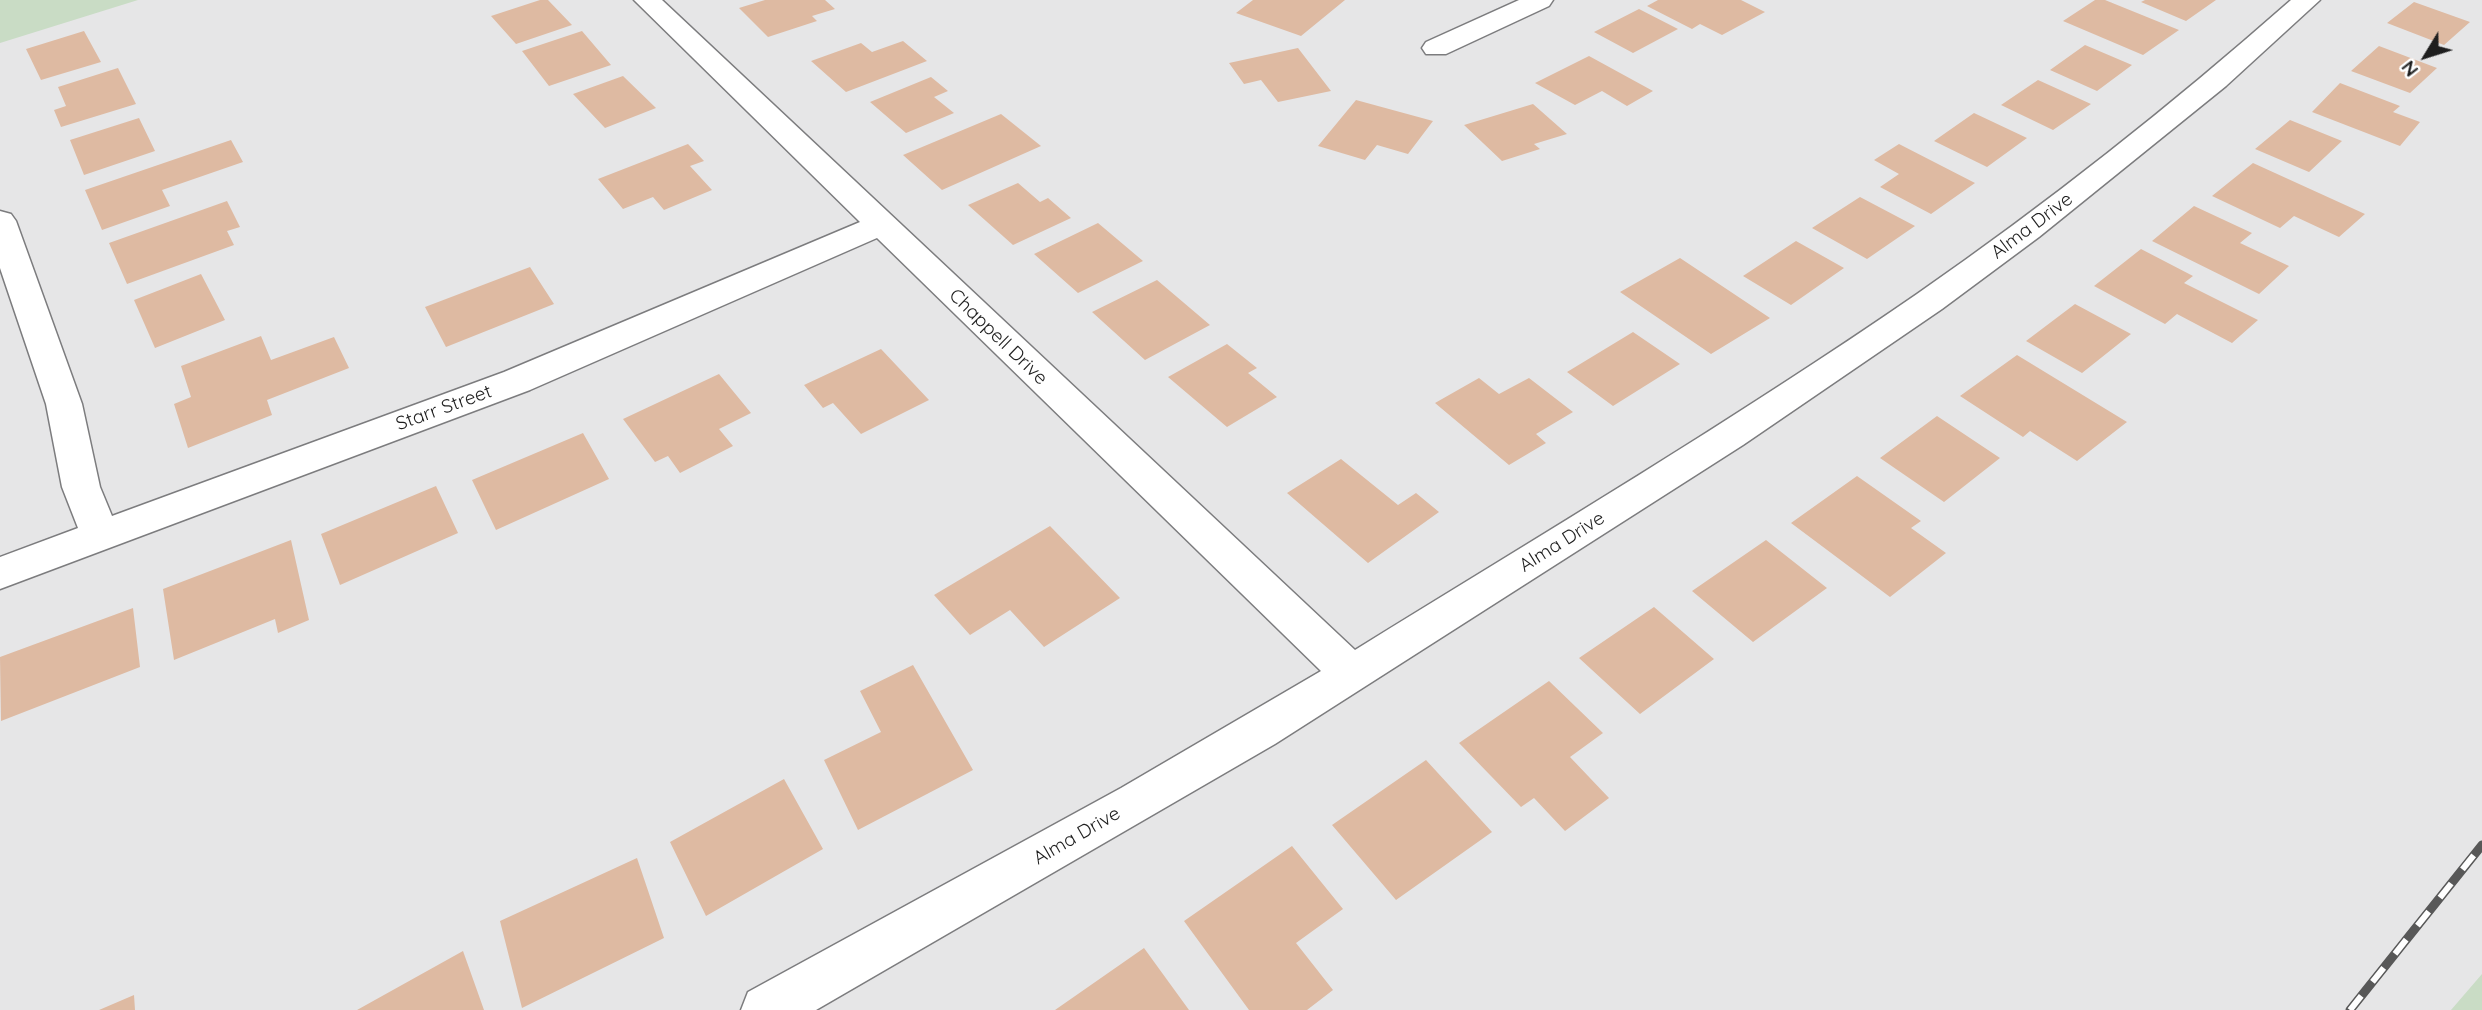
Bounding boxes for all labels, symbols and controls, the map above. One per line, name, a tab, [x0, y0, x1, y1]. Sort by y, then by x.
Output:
north arrow	[2391, 21, 2461, 91]
text: N	[2396, 56, 2423, 82]
street label: Alma Drive	[1987, 188, 2077, 264]
street label: Chappell Drive	[944, 284, 1052, 390]
street label: Starr Street	[393, 380, 495, 436]
street label: Alma Drive	[1515, 507, 1609, 577]
street label: Alma Drive	[1030, 802, 1124, 870]

